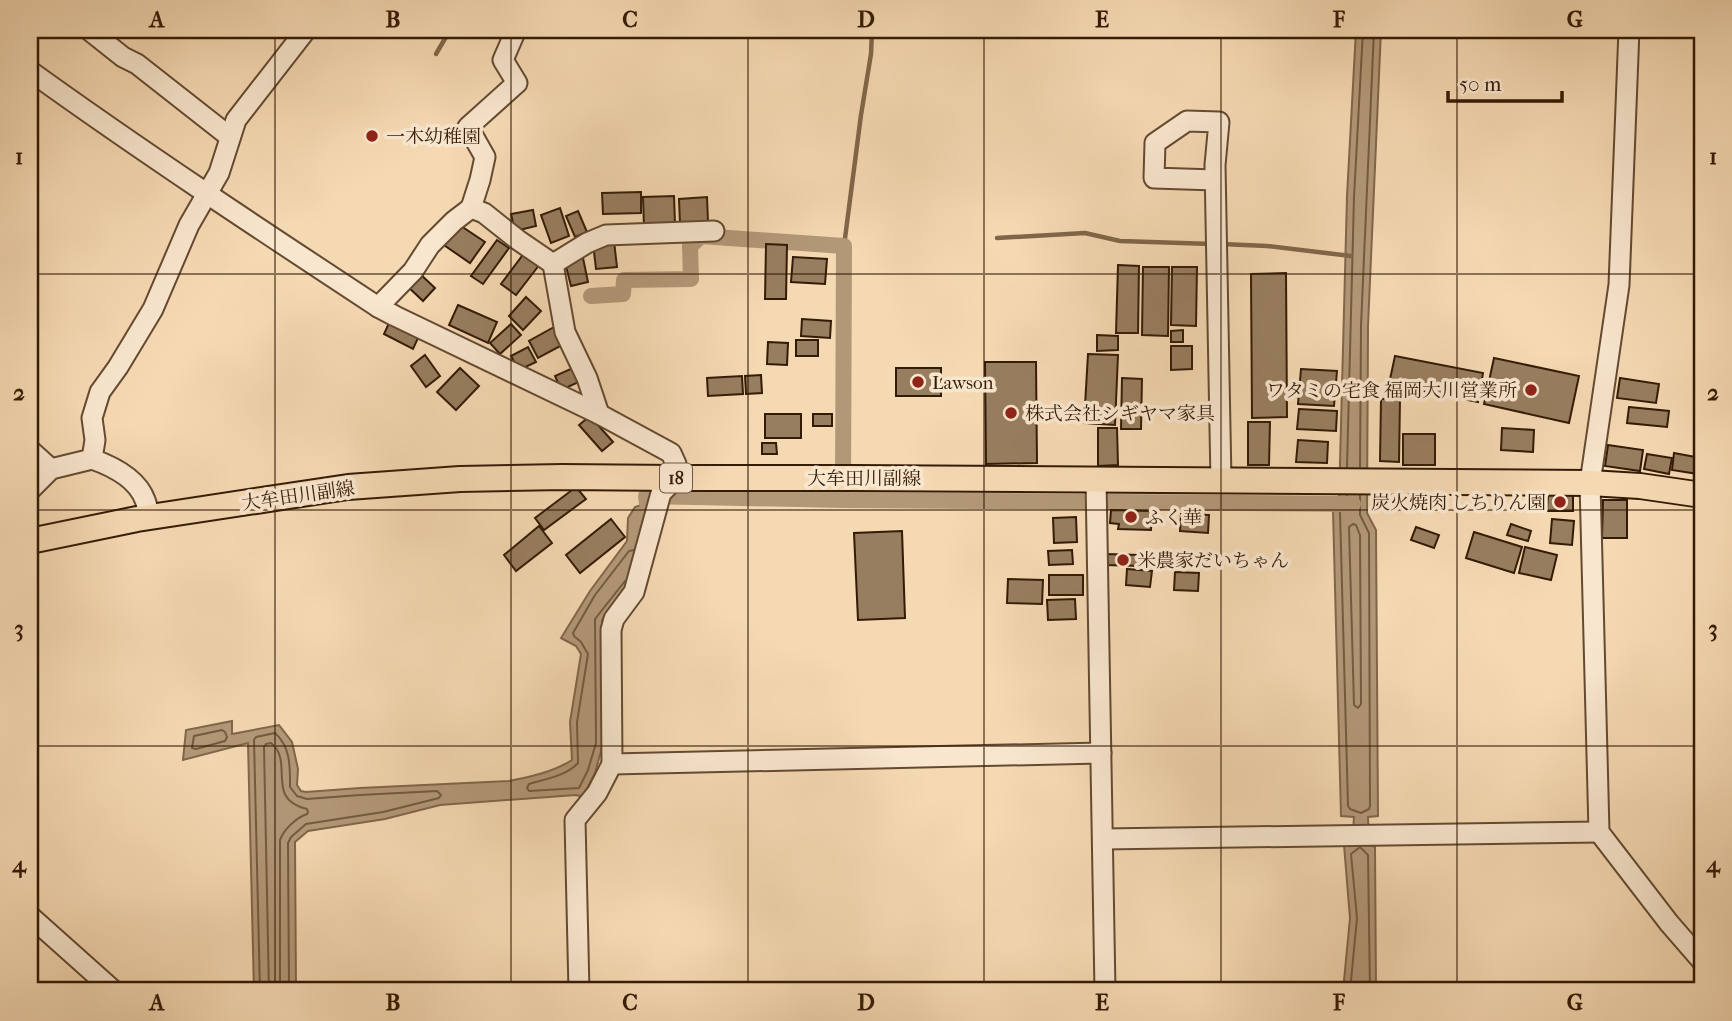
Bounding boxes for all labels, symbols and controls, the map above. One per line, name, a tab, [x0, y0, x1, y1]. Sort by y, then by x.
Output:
text: A	[148, 6, 166, 33]
text: B	[386, 6, 401, 33]
text: C	[622, 6, 638, 33]
text: D	[857, 6, 875, 33]
text: E	[1095, 6, 1109, 33]
text: F	[1332, 6, 1346, 33]
text: G	[1567, 6, 1583, 33]
scale bar	[1448, 60, 1562, 104]
text: 50 m	[1459, 72, 1502, 96]
place label: 一木幼稚園	[386, 126, 481, 148]
marker: 一木幼稚園	[364, 128, 380, 144]
text: 1	[15, 143, 23, 170]
text: 1	[1709, 143, 1717, 170]
place label: Lawson	[932, 372, 994, 394]
marker: Lawson	[910, 374, 926, 390]
text: 2	[13, 379, 25, 406]
text: 2	[1707, 379, 1719, 406]
place label: ワタミの宅食 福岡大川営業所	[1266, 380, 1517, 402]
marker: ワタミの宅食 福岡大川営業所	[1523, 382, 1539, 398]
place label: 株式会社シギヤマ家具	[1025, 403, 1215, 425]
marker: 株式会社シギヤマ家具	[1003, 405, 1019, 421]
road number: 18	[660, 464, 692, 492]
street label: 大牟田川副線	[807, 468, 921, 490]
street label: 大牟田川副線	[240, 477, 356, 515]
place label: 炭火焼肉 しちりん園	[1371, 492, 1546, 514]
marker: 炭火焼肉 しちりん園	[1552, 494, 1568, 510]
place label: ふく華	[1145, 507, 1202, 529]
marker: ふく華	[1123, 509, 1139, 525]
place label: 米農家だいちゃん	[1137, 550, 1289, 572]
marker: 米農家だいちゃん	[1115, 552, 1131, 568]
text: 3	[14, 615, 24, 642]
text: 3	[1708, 615, 1718, 642]
text: 4	[11, 851, 27, 878]
text: 4	[1705, 851, 1721, 878]
text: A	[148, 989, 166, 1016]
text: B	[386, 989, 401, 1016]
text: C	[622, 989, 638, 1016]
text: D	[857, 989, 875, 1016]
text: E	[1095, 989, 1109, 1016]
text: F	[1332, 989, 1346, 1016]
text: G	[1567, 989, 1583, 1016]

